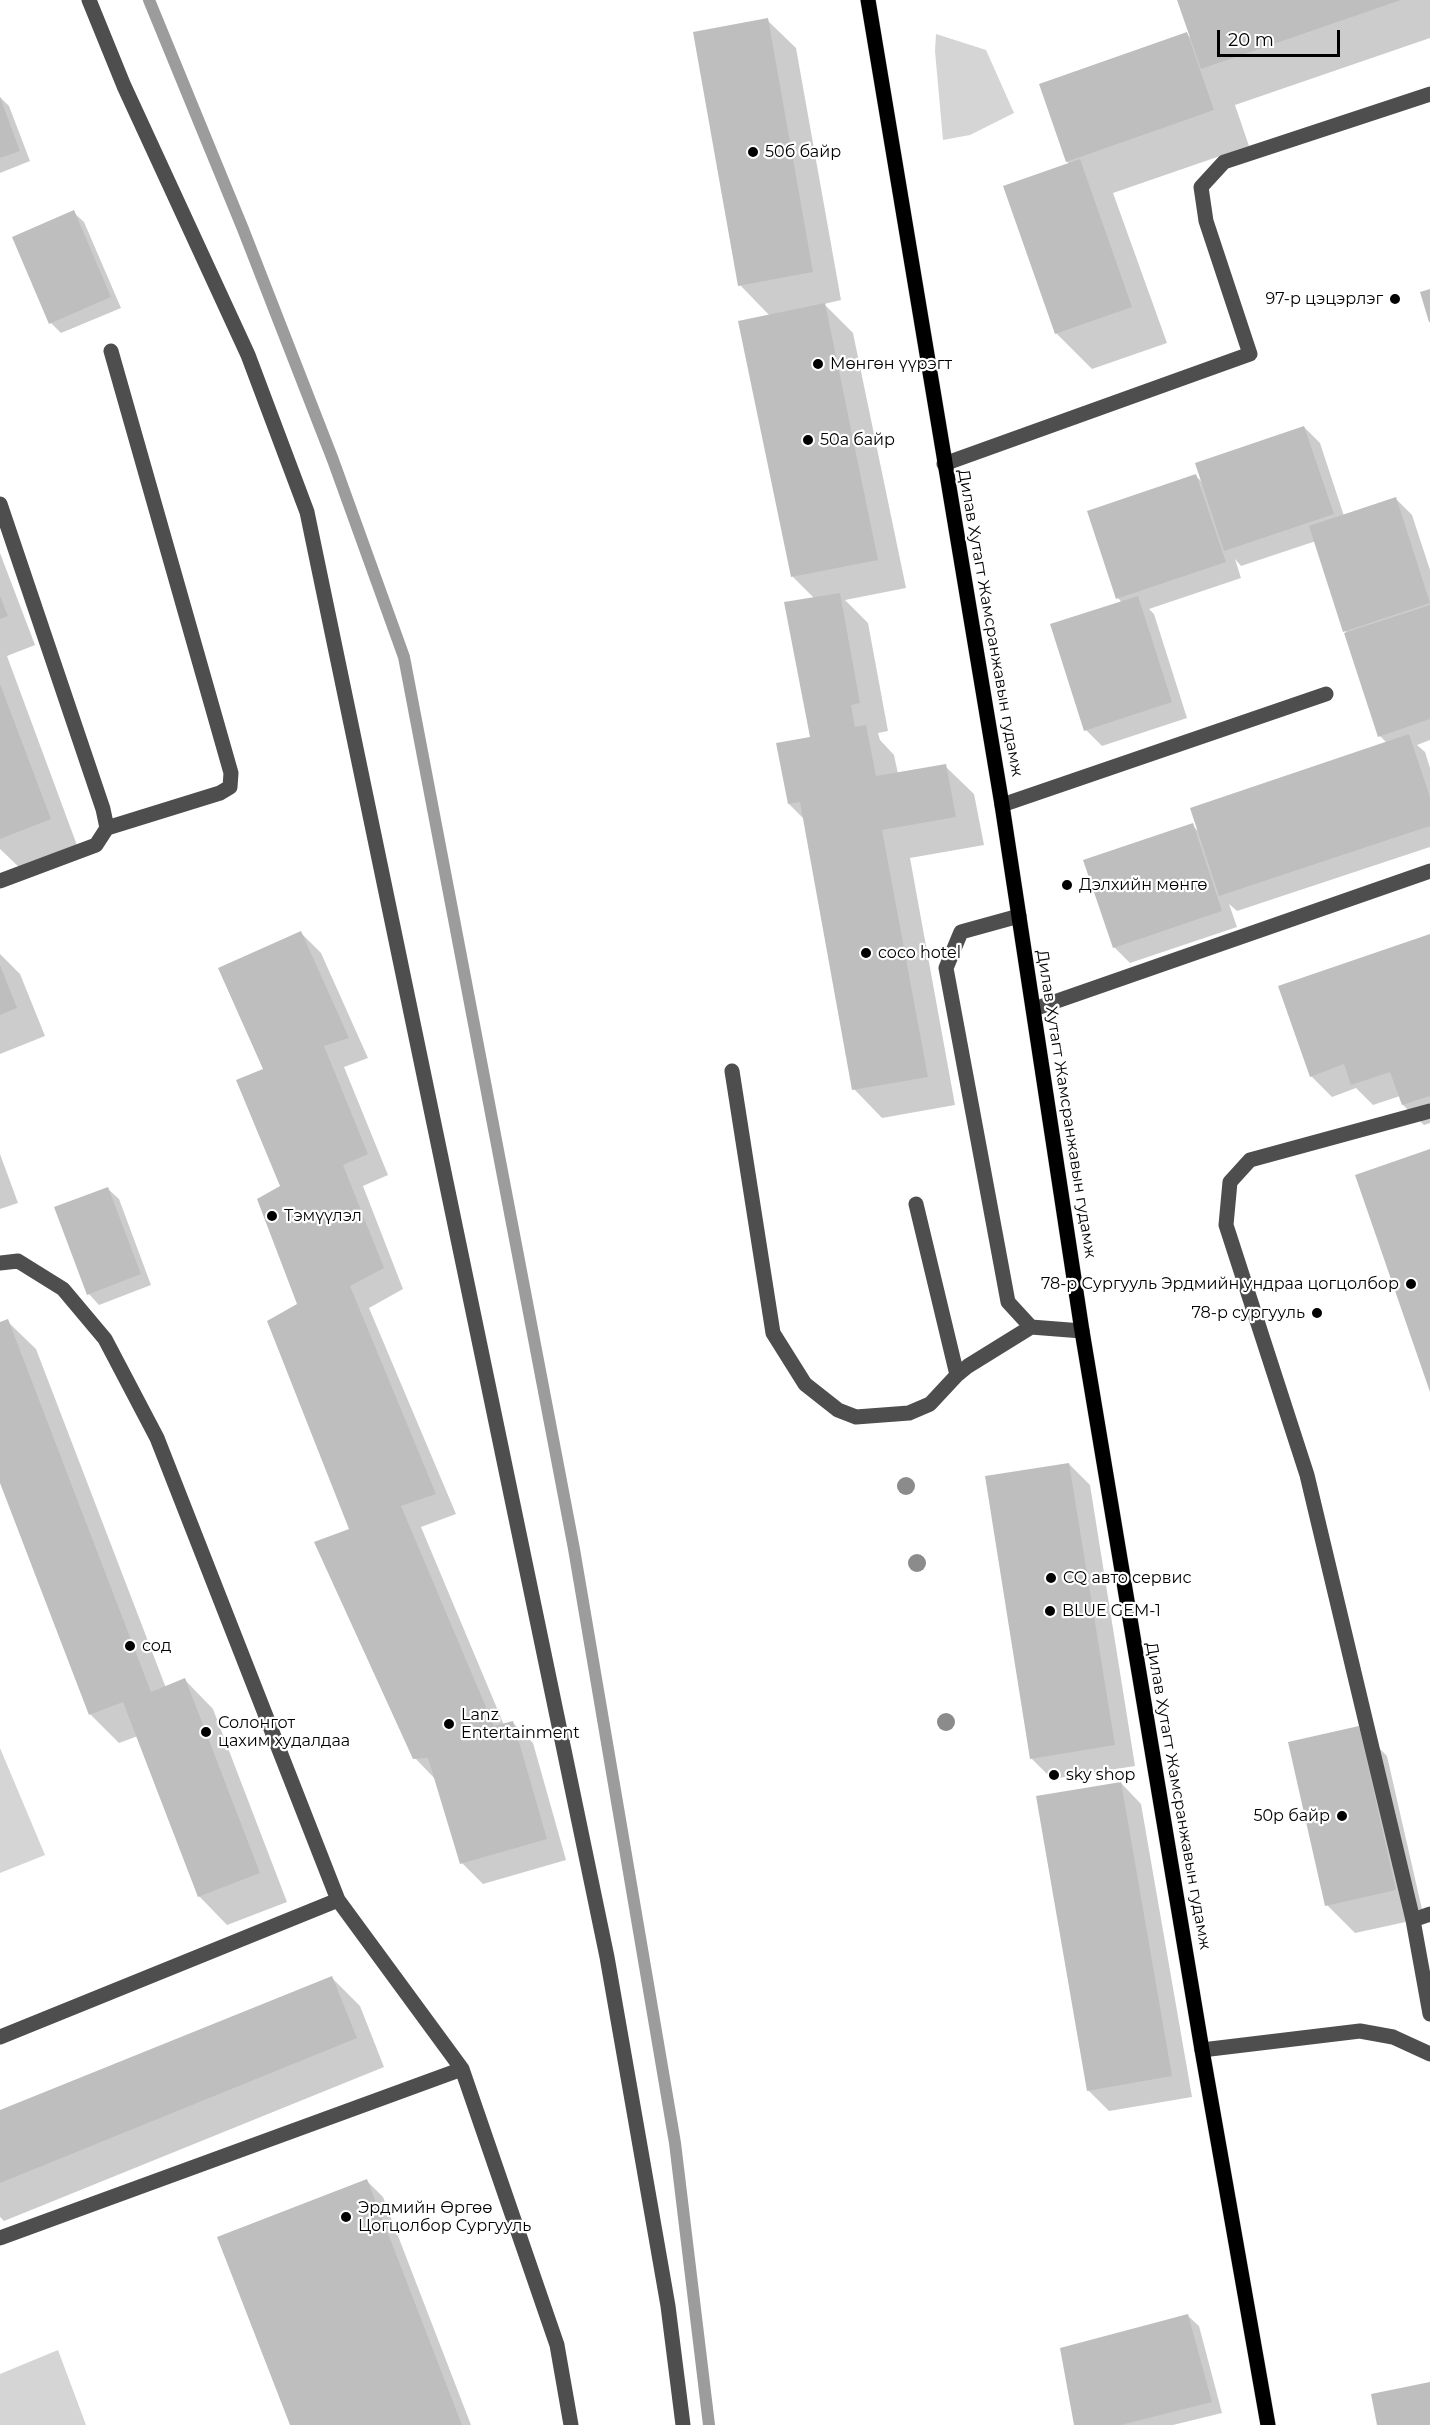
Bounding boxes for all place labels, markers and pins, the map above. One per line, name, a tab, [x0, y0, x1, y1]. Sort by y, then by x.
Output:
place label: 50б байр	[765, 142, 841, 162]
marker: 50б байр	[746, 145, 760, 159]
place label: 97-р цэцэрлэг	[1266, 289, 1383, 309]
marker: 97-р цэцэрлэг	[1388, 292, 1402, 306]
place label: Мөнгөн үүрэгт	[830, 354, 952, 374]
marker: Мөнгөн үүрэгт	[811, 357, 825, 371]
place label: 50а байр	[820, 430, 895, 450]
marker: 50а байр	[801, 433, 815, 447]
place label: Дэлхийн мөнгө	[1079, 875, 1207, 895]
marker: Дэлхийн мөнгө	[1060, 878, 1074, 892]
place label: coco hotel	[878, 943, 961, 963]
marker: coco hotel	[859, 946, 873, 960]
place label: Тэмүүлэл	[284, 1206, 362, 1226]
marker: Тэмүүлэл	[265, 1209, 279, 1223]
place label: 78-р Сургууль Эрдмийн ундраа цогцолбор	[1041, 1274, 1399, 1294]
marker: 78-р Сургууль Эрдмийн ундраа цогцолбор	[1404, 1277, 1418, 1291]
place label: 78-р сургууль	[1191, 1303, 1305, 1323]
marker: 78-р сургууль	[1310, 1306, 1324, 1320]
place label: CQ авто сервис	[1063, 1568, 1191, 1588]
marker: CQ авто сервис	[1044, 1571, 1058, 1585]
place label: BLUE GEM-1	[1062, 1601, 1161, 1621]
marker: BLUE GEM-1	[1043, 1604, 1057, 1618]
place label: сод	[142, 1636, 171, 1656]
marker: сод	[123, 1639, 137, 1653]
place label: Lanz Entertainment	[461, 1705, 580, 1743]
place label: Солонгот цахим худалдаа	[218, 1713, 350, 1751]
marker: Lanz Entertainment	[442, 1717, 456, 1731]
marker: Солонгот цахим худалдаа	[199, 1725, 213, 1739]
place label: sky shop	[1066, 1765, 1135, 1785]
marker: sky shop	[1047, 1768, 1061, 1782]
place label: 50р байр	[1253, 1806, 1330, 1826]
marker: 50р байр	[1335, 1809, 1349, 1823]
place label: Эрдмийн Өргөө Цогцолбор Сургууль	[358, 2198, 531, 2236]
marker: Эрдмийн Өргөө Цогцолбор Сургууль	[339, 2210, 353, 2224]

